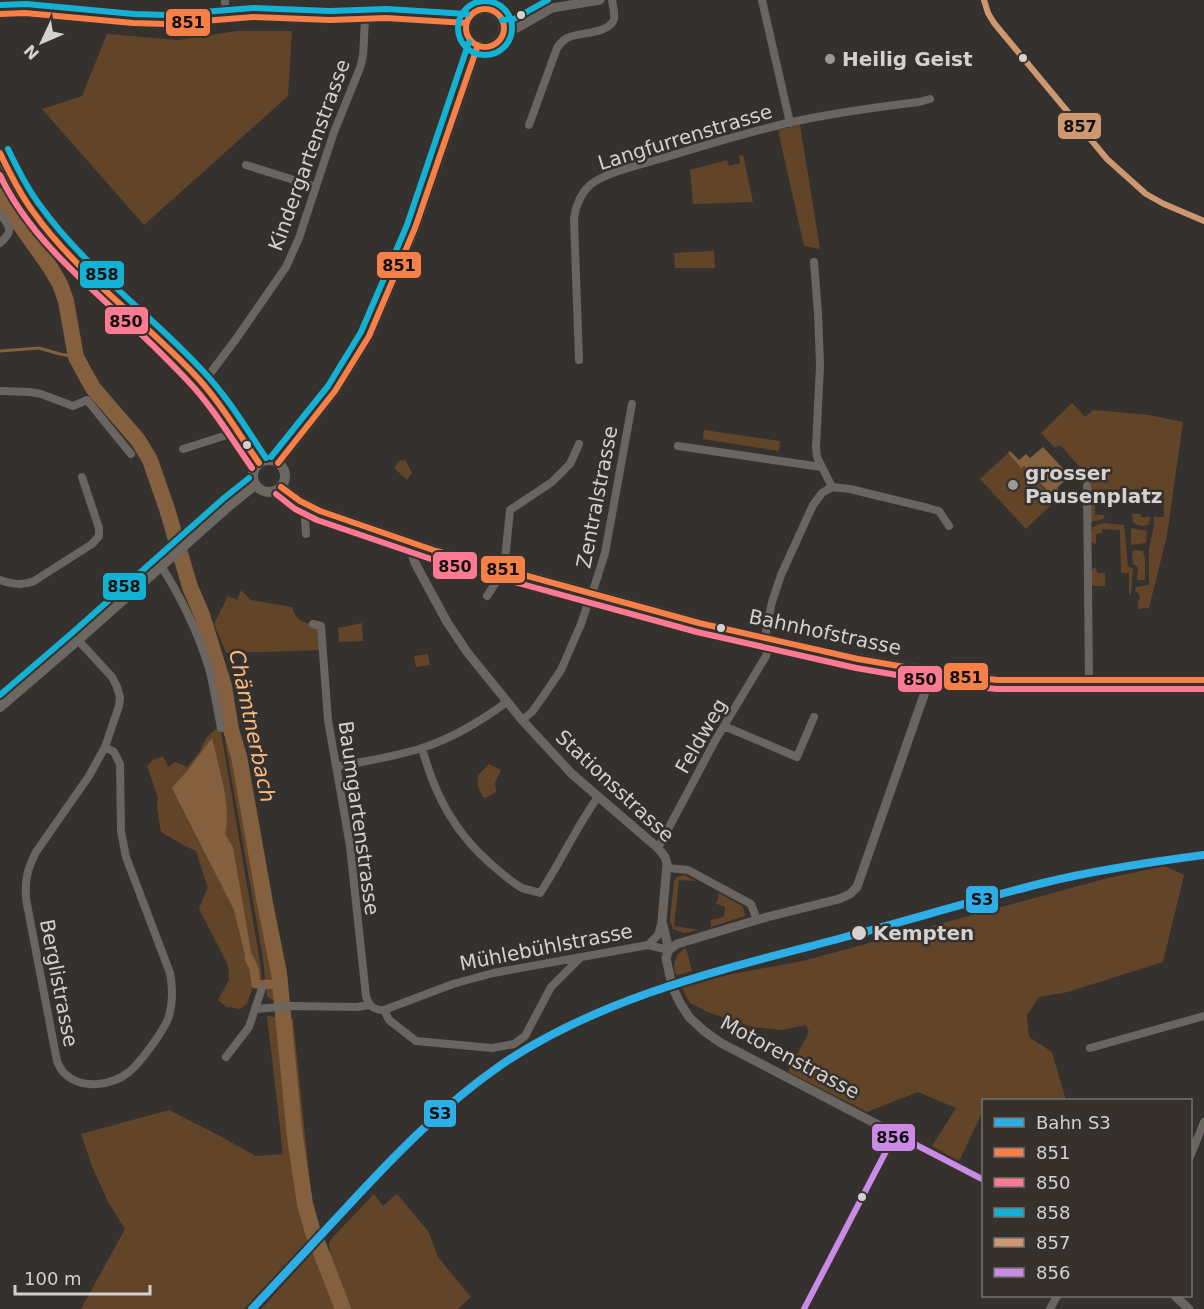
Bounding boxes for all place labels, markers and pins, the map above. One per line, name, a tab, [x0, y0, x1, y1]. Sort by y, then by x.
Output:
unlabelled marker	[515, 9, 527, 21]
place label: Heilig Geist	[842, 47, 973, 71]
marker: Heilig Geist	[823, 52, 837, 66]
unlabelled marker	[1017, 52, 1029, 64]
unlabelled marker	[241, 439, 253, 451]
place label: grosser Pausenplatz	[1025, 461, 1162, 508]
marker: grosser Pausenplatz	[1006, 478, 1020, 492]
unlabelled marker	[715, 622, 727, 634]
place label: Kempten	[873, 921, 974, 945]
marker: Kempten	[850, 924, 868, 942]
unlabelled marker	[856, 1191, 868, 1203]

